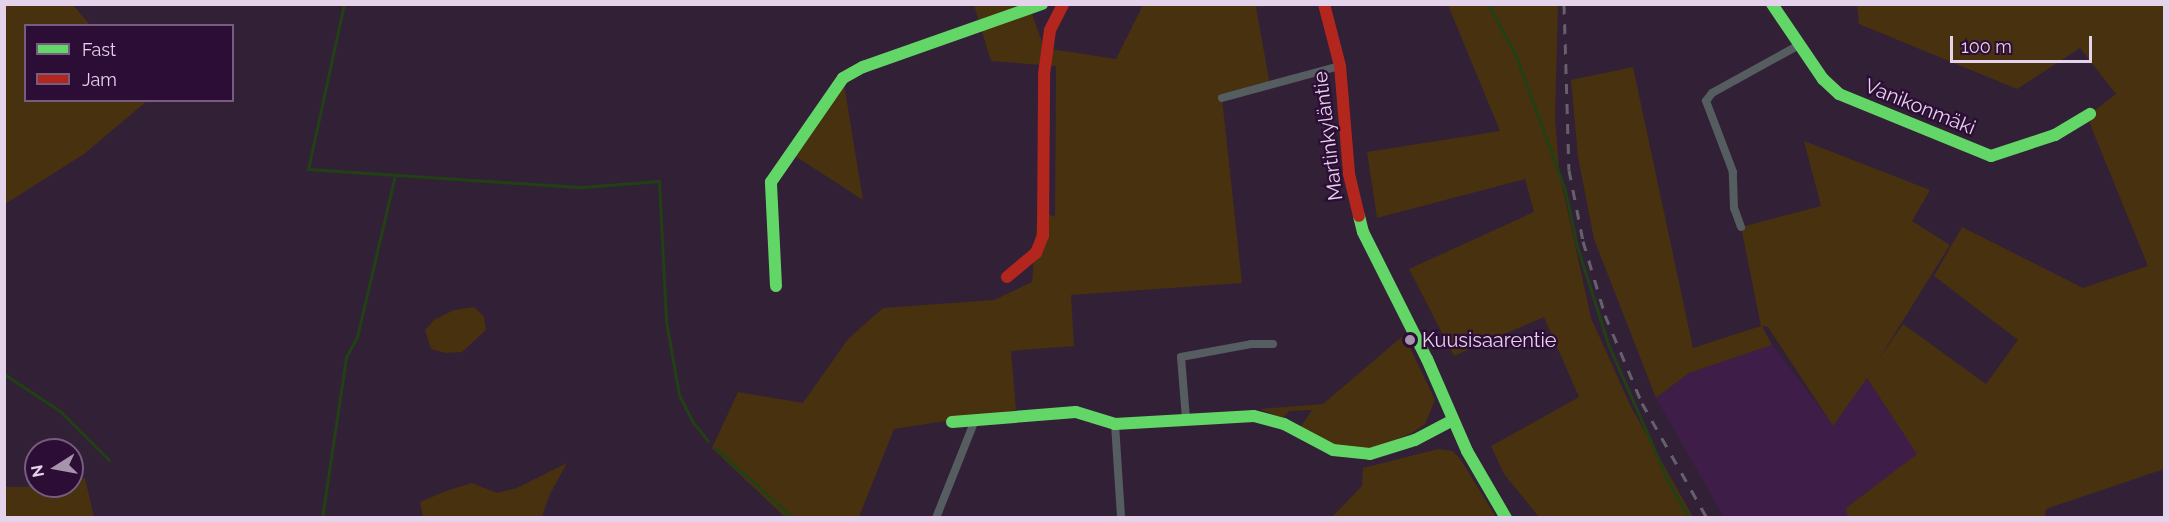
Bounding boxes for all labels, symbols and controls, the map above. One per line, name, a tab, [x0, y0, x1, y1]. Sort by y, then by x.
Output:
legend	[24, 24, 234, 102]
scale bar	[1953, 24, 2096, 62]
text: 100 m	[1961, 36, 2012, 57]
text: Fast	[82, 39, 116, 60]
text: Jam	[82, 69, 117, 90]
street label: Martinkyläntie	[1308, 70, 1348, 202]
street label: Vanikonmäki	[1861, 74, 1979, 140]
place label: Kuusisaarentie	[1422, 328, 1557, 352]
marker: Kuusisaarentie	[1403, 333, 1417, 347]
north arrow	[24, 438, 84, 498]
text: N	[27, 463, 48, 479]

